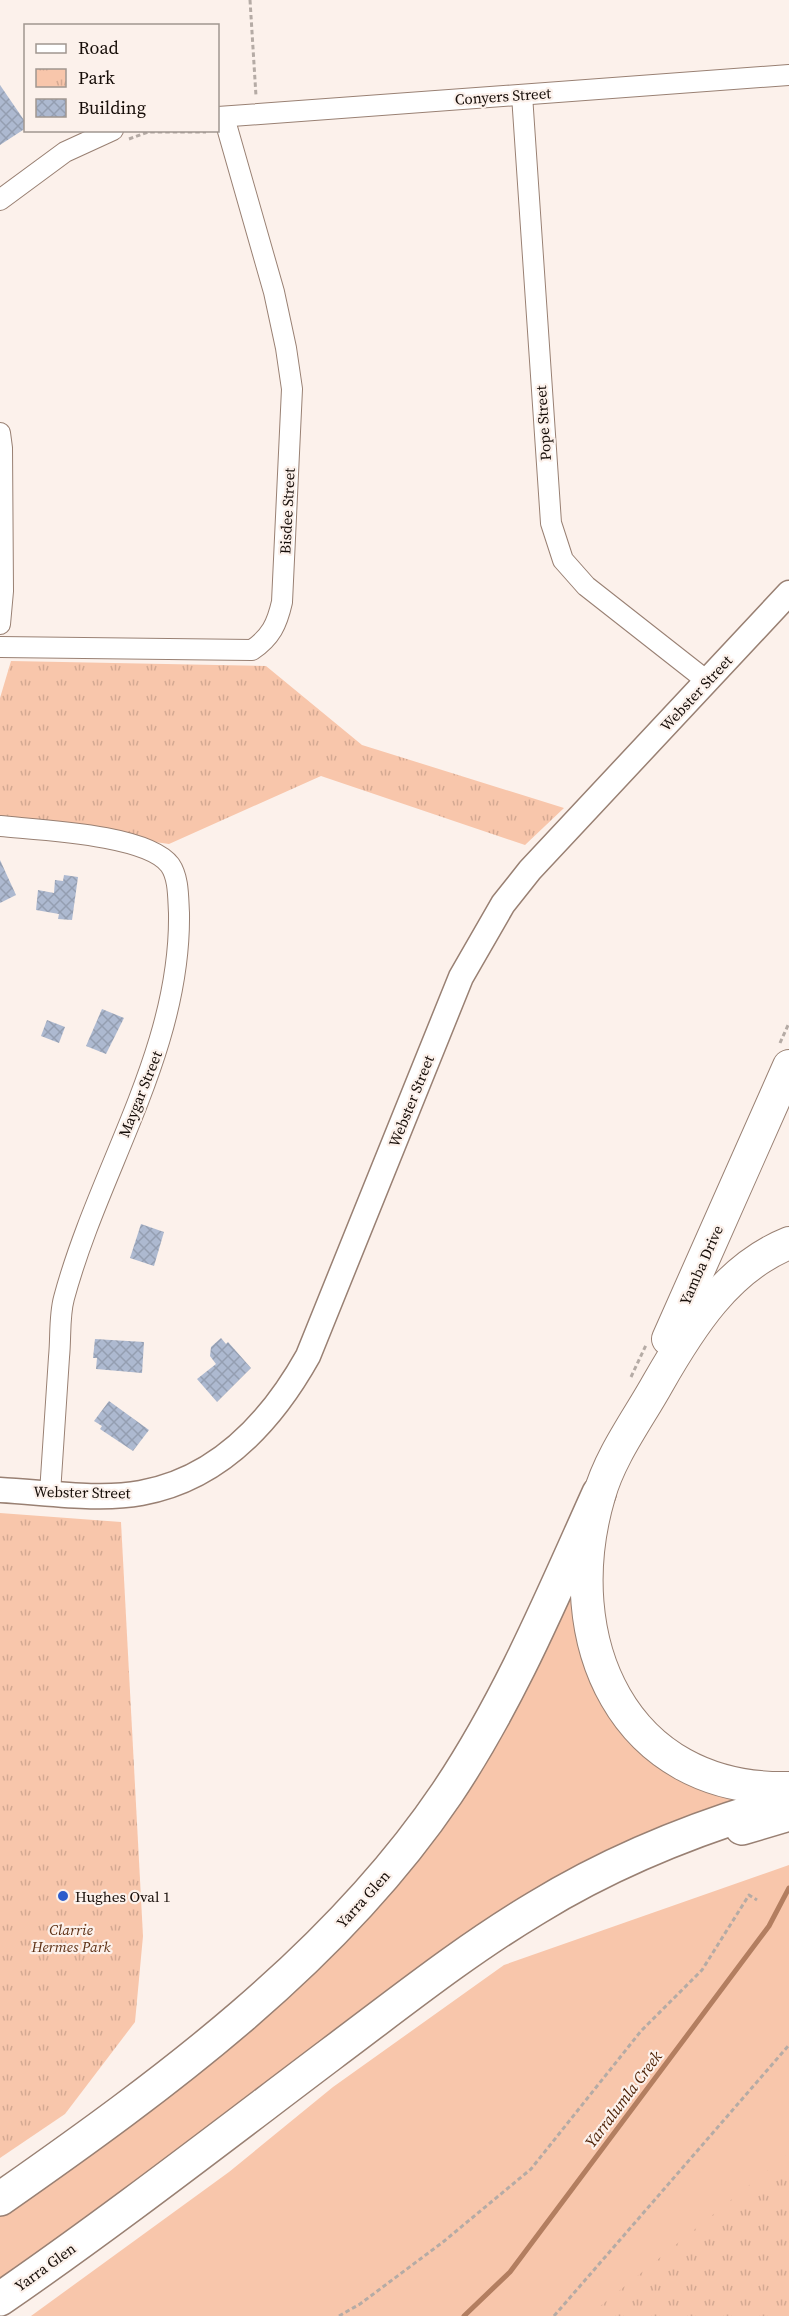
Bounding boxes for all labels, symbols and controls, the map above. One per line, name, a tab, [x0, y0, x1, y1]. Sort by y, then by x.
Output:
legend	[24, 24, 219, 132]
text: Road	[78, 35, 119, 60]
text: Park	[78, 65, 115, 90]
street label: Conyers Street	[454, 82, 552, 110]
text: Building	[78, 95, 146, 120]
street label: Pope Street	[530, 385, 556, 461]
street label: Bisdee Street	[274, 467, 300, 555]
street label: Webster Street	[655, 650, 737, 736]
street label: Maygar Street	[113, 1047, 167, 1140]
street label: Webster Street	[383, 1052, 439, 1150]
street label: Yamba Drive	[674, 1221, 728, 1308]
street label: Webster Street	[33, 1481, 131, 1503]
street label: Yarra Glen	[331, 1866, 395, 1932]
place label: Hughes Oval 1	[75, 1886, 170, 1907]
marker: Hughes Oval 1	[56, 1889, 70, 1903]
park label: Clarrie Hermes Park	[30, 1919, 111, 1957]
water label: Yarralumla Creek	[579, 2046, 667, 2152]
street label: Yarra Glen	[10, 2238, 80, 2296]

